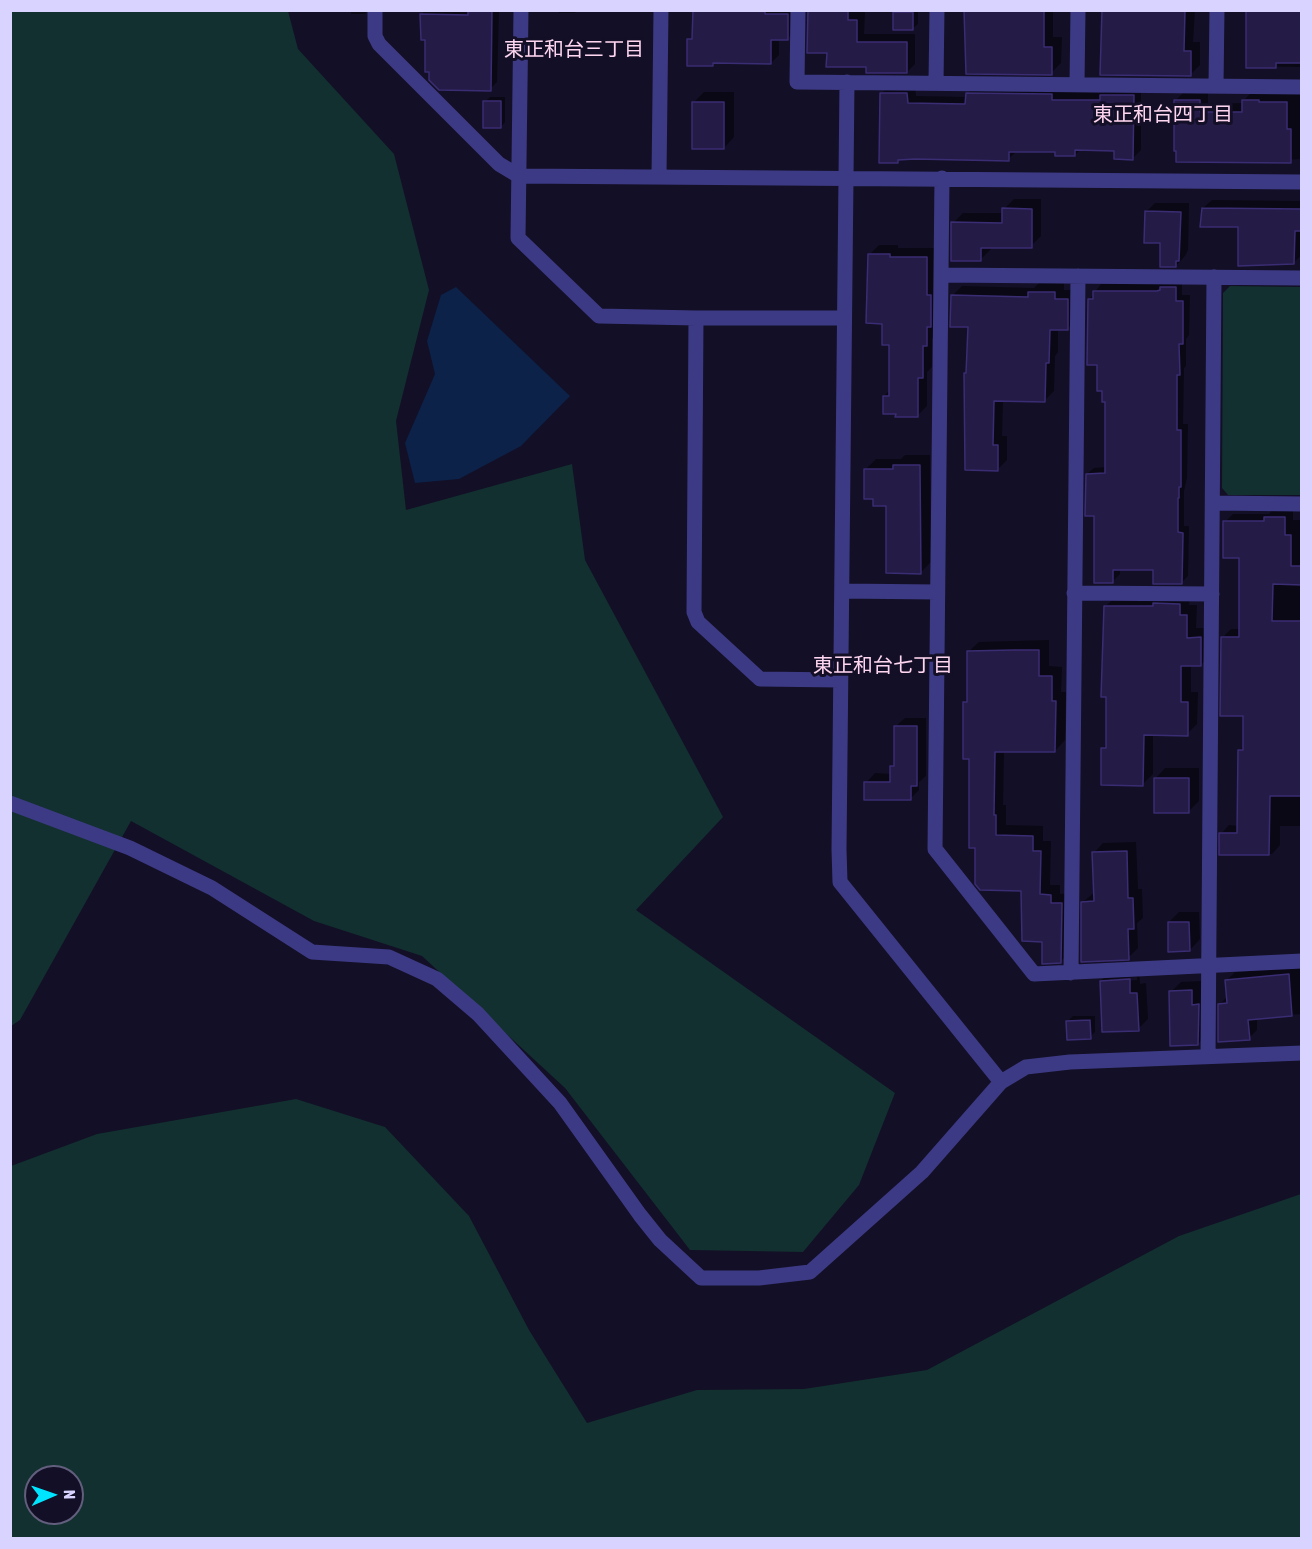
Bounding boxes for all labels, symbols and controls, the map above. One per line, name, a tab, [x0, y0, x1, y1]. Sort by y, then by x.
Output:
district label: 東正和台三丁目	[504, 38, 644, 62]
district label: 東正和台四丁目	[1093, 103, 1233, 127]
district label: 東正和台七丁目	[813, 654, 953, 678]
north arrow	[24, 1465, 84, 1525]
text: N	[61, 1489, 79, 1499]

